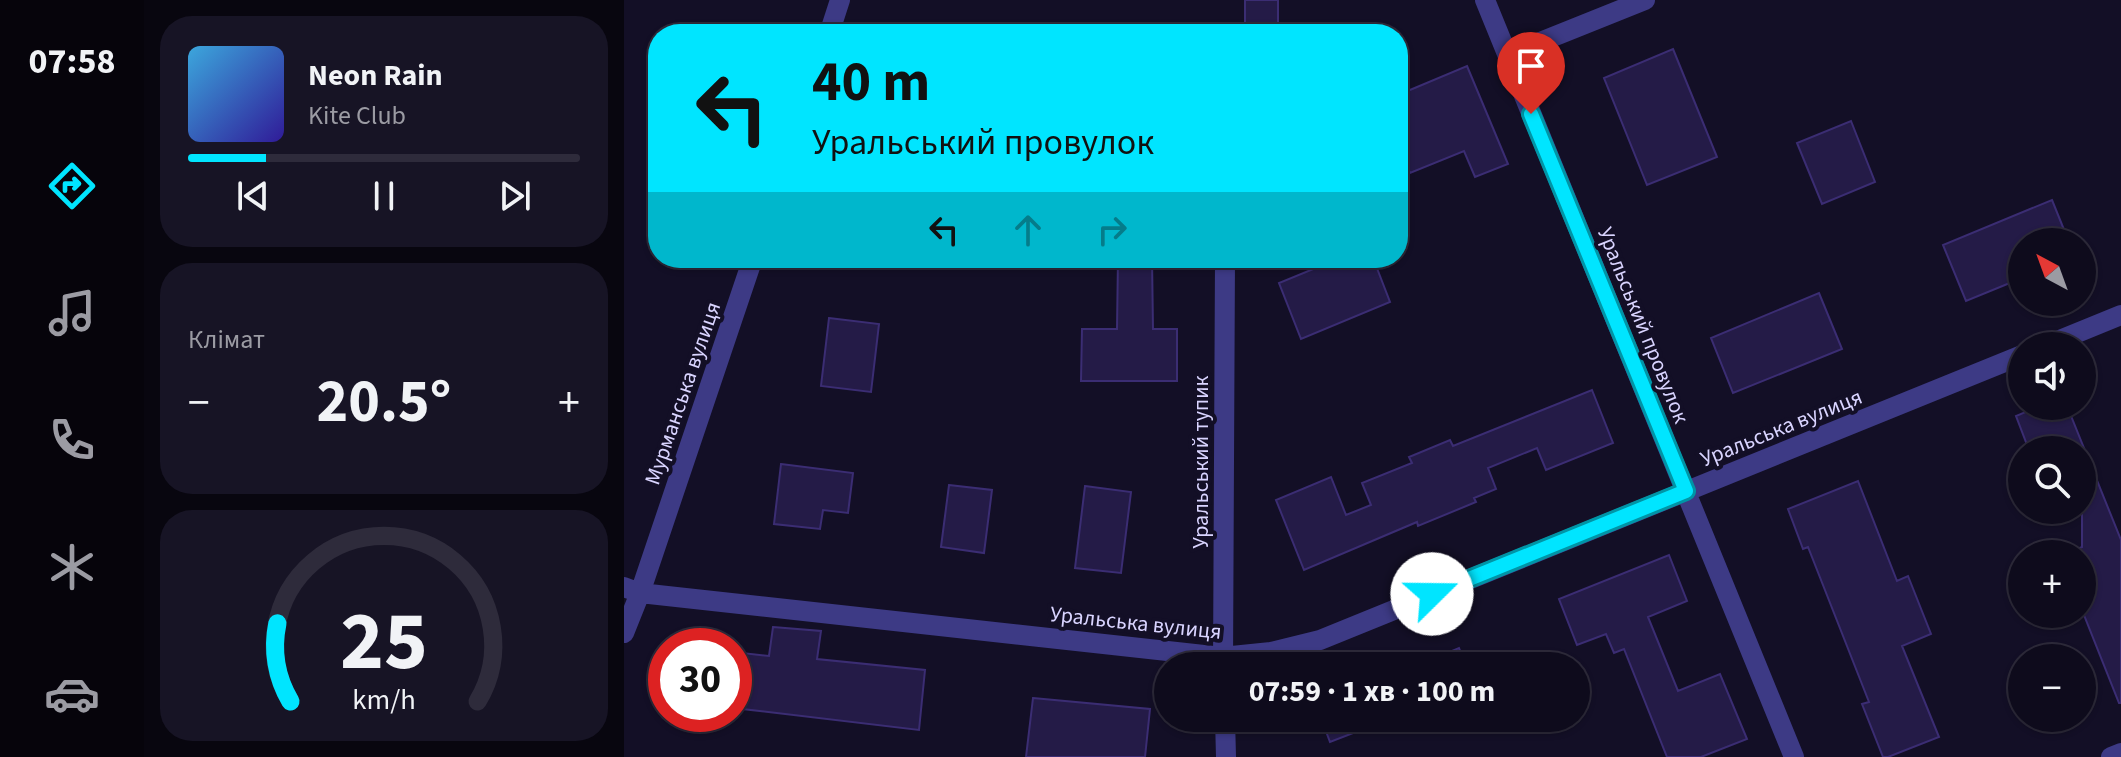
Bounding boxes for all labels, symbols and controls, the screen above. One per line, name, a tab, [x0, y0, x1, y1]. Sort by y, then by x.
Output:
pin	[1497, 32, 1565, 114]
text: 07:58	[29, 36, 115, 87]
text: 40 m	[812, 43, 930, 122]
icon: arrive	[1509, 44, 1553, 88]
text: Neon Rain	[308, 54, 443, 97]
icon: left	[680, 56, 784, 160]
text: Kite Club	[308, 97, 406, 134]
text: Уральський провулок	[812, 117, 1154, 168]
icon: directions	[44, 158, 100, 214]
icon: previous	[231, 174, 275, 218]
icon: pause	[362, 174, 406, 218]
icon: next	[493, 174, 537, 218]
icon: left	[922, 208, 966, 252]
icon: ahead	[1006, 208, 1050, 252]
icon: right	[1090, 208, 1134, 252]
street label: Уральський провулок	[1589, 222, 1697, 428]
north arrow	[2008, 228, 2096, 316]
map controls	[2008, 228, 2096, 732]
icon: music	[44, 285, 100, 341]
street label: Мурманська вулиця	[637, 297, 729, 489]
text: Клімат	[188, 321, 265, 358]
button: sound	[2008, 332, 2096, 420]
text: 20.5°	[317, 360, 451, 445]
text: −	[188, 372, 210, 435]
text: +	[558, 372, 580, 435]
street label: Уральський тупик	[1185, 375, 1217, 549]
street label: Уральська вулиця	[1696, 381, 1867, 475]
icon: phone	[44, 412, 100, 468]
button: search	[2008, 436, 2096, 524]
icon: climate	[44, 539, 100, 595]
button: +	[2008, 540, 2096, 628]
position arrow	[1390, 552, 1474, 636]
text: 25	[340, 582, 428, 700]
street label: Уральська вулиця	[1049, 598, 1223, 648]
speed limit sign: 30	[648, 628, 752, 732]
button: −	[2008, 644, 2096, 732]
icon: car	[44, 666, 100, 722]
text: 07:59 · 1 хв · 100 m	[1249, 670, 1495, 713]
text: km/h	[352, 680, 416, 720]

